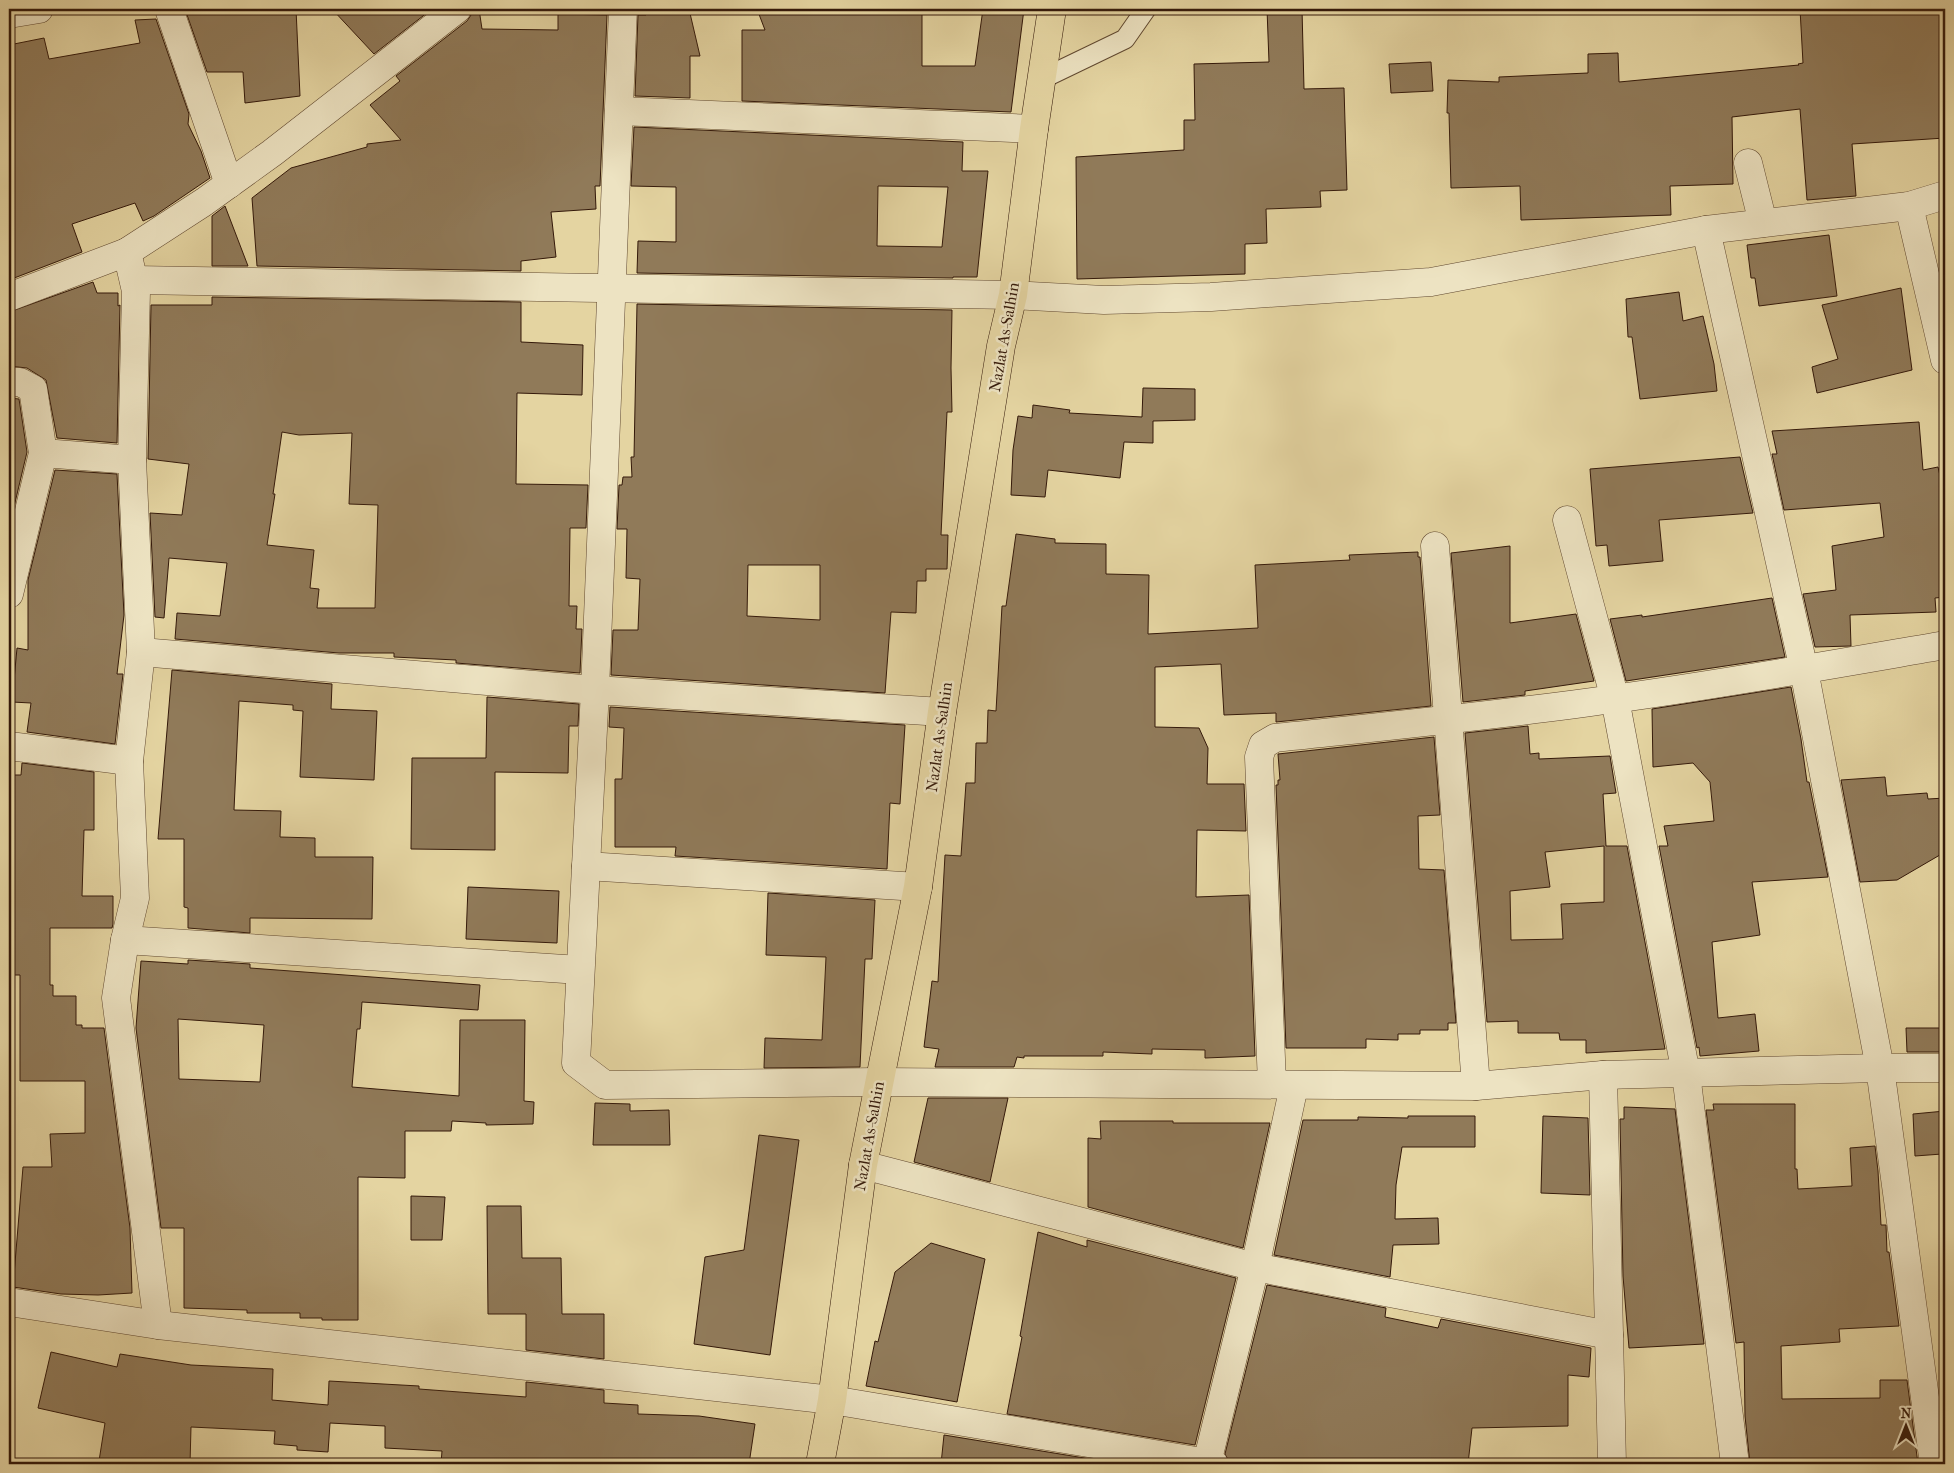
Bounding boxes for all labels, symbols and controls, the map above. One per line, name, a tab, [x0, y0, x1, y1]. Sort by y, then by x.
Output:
street label: Nazlat As-Salhin	[985, 280, 1023, 393]
street label: Nazlat As-Salhin	[922, 680, 956, 793]
street label: Nazlat As-Salhin	[850, 1079, 888, 1192]
north arrow	[1882, 1400, 1932, 1450]
text: N	[1901, 1405, 1912, 1422]

